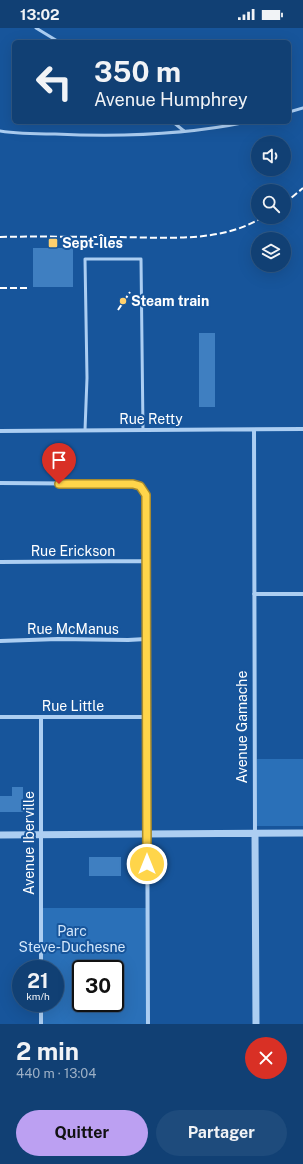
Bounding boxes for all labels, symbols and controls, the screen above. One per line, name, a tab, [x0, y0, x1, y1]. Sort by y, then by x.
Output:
text: 13:02	[20, 6, 60, 23]
text: 350 m	[94, 55, 181, 88]
icon: left	[28, 56, 80, 108]
text: Avenue Humphrey	[94, 89, 248, 110]
map controls	[251, 136, 291, 272]
button: sound	[251, 136, 291, 176]
button: search	[251, 184, 291, 224]
button: layers	[251, 232, 291, 272]
place label: Sept-Îles	[62, 234, 123, 251]
marker: Sept-Îles	[47, 237, 59, 249]
place label: Steam train	[131, 293, 209, 309]
marker: Steam train	[118, 296, 128, 306]
street label: Rue Retty	[119, 411, 183, 427]
pin	[42, 443, 76, 484]
icon: arrive	[48, 449, 70, 471]
street label: Rue Erickson	[31, 543, 115, 559]
street label: Rue McManus	[27, 621, 119, 637]
street label: Avenue Gamache	[234, 671, 250, 783]
street label: Rue Little	[42, 698, 104, 714]
street label: Avenue Iberville	[21, 791, 37, 895]
position arrow	[126, 843, 168, 885]
park label: Parc Steve-Duchesne	[19, 923, 125, 955]
speed limit sign: 30	[72, 960, 124, 1012]
text: 21	[27, 969, 49, 993]
text: km/h	[26, 990, 50, 1002]
text: 2 min	[16, 1037, 79, 1065]
button: close	[245, 1037, 287, 1079]
text: 440 m · 13:04	[16, 1066, 96, 1081]
button: Quitter	[16, 1110, 148, 1156]
button: Partager	[156, 1110, 287, 1156]

